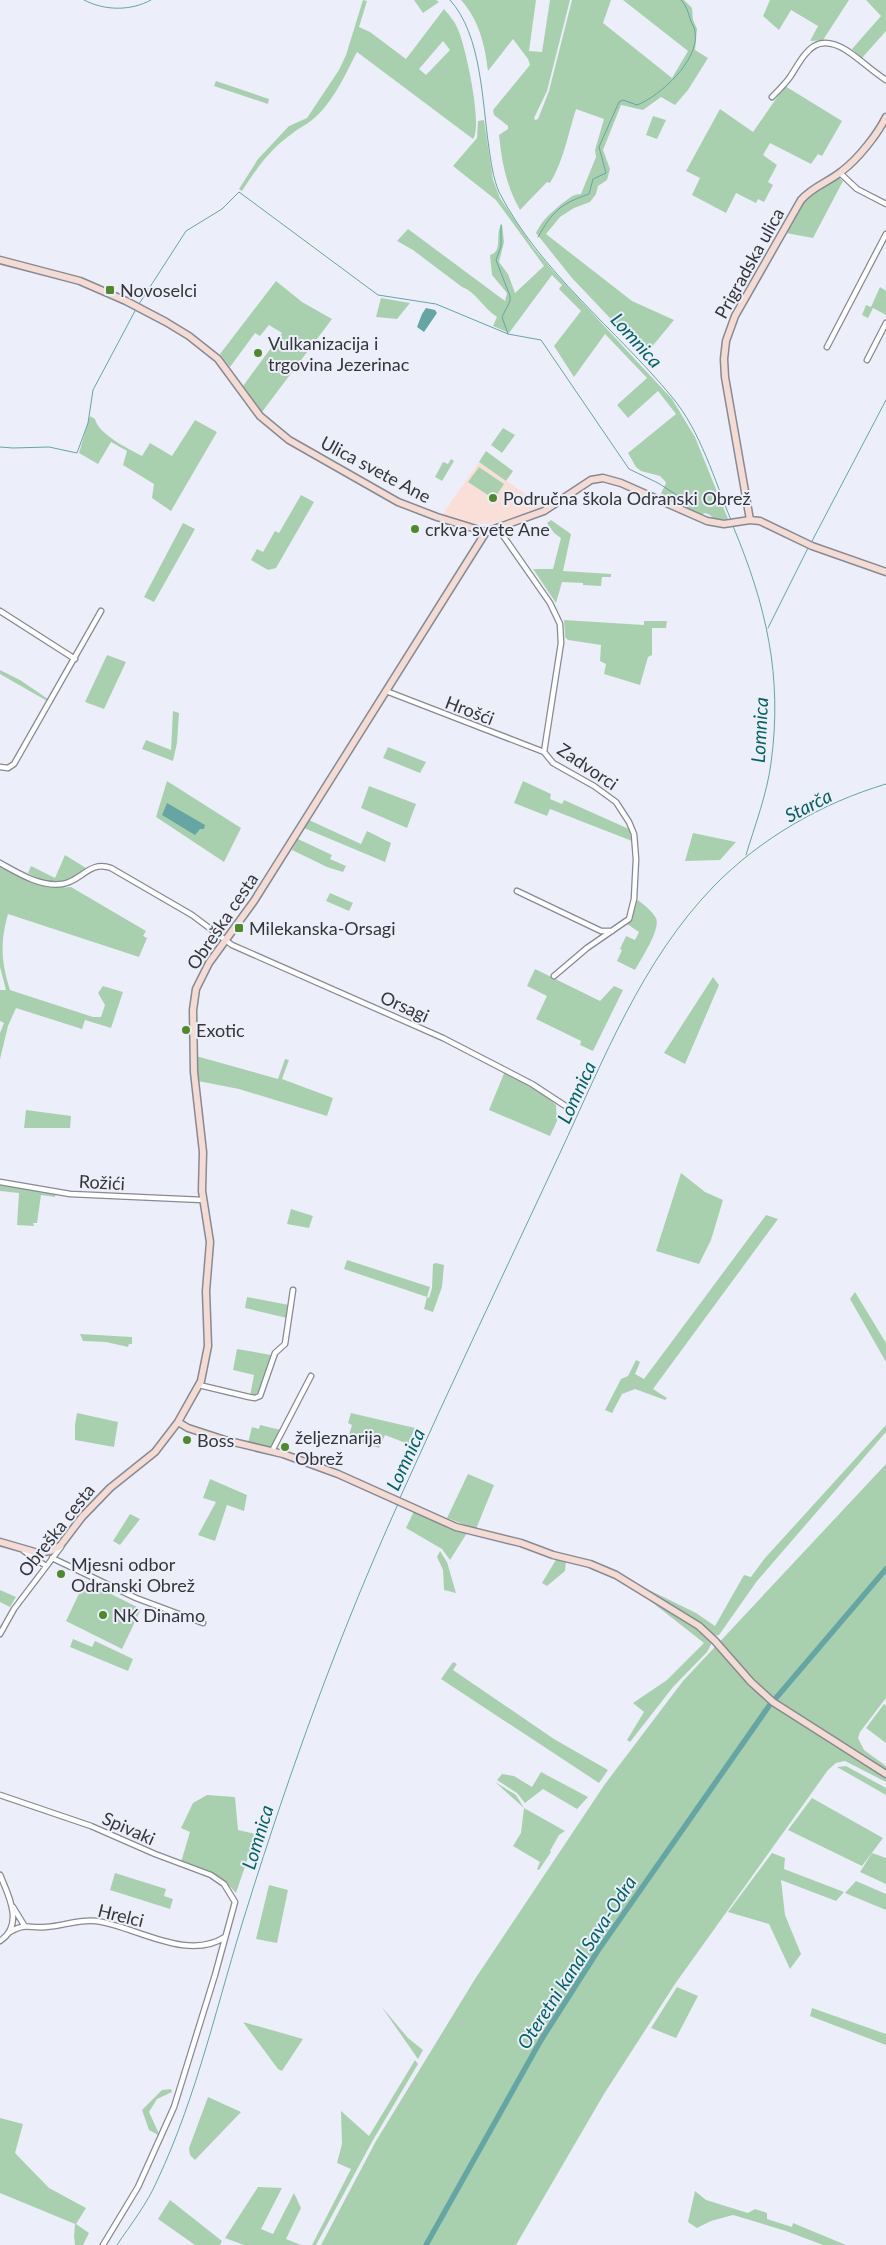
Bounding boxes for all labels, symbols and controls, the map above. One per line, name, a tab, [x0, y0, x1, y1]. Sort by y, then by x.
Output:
street label: Prigradska ulica	[710, 204, 788, 322]
place label: Novoselci	[120, 279, 197, 301]
marker: Novoselci	[104, 284, 116, 296]
water label: Lomnica	[606, 308, 668, 372]
place label: Vulkanizacija i trgovina Jezerinac	[268, 332, 410, 375]
marker: Vulkanizacija i trgovina Jezerinac	[252, 347, 264, 359]
street label: Ulica svete Ane	[317, 431, 435, 507]
place label: Područna škola Odranski Obrež	[503, 487, 751, 509]
marker: Područna škola Odranski Obrež	[487, 492, 499, 504]
place label: crkva svete Ane	[425, 518, 550, 540]
marker: crkva svete Ane	[409, 523, 421, 535]
street label: Hrošći	[442, 691, 498, 729]
water label: Lomnica	[746, 697, 772, 763]
street label: Zadvorci	[554, 738, 622, 794]
water label: Starča	[781, 783, 835, 827]
street label: Obreška cesta	[182, 869, 262, 973]
place label: Milekanska-Orsagi	[249, 917, 396, 939]
marker: Milekanska-Orsagi	[233, 922, 245, 934]
street label: Orsagi	[377, 986, 433, 1026]
place label: Exotic	[196, 1019, 245, 1041]
marker: Exotic	[180, 1024, 192, 1036]
water label: Lomnica	[552, 1057, 600, 1127]
street label: Rožići	[78, 1170, 126, 1194]
water label: Lomnica	[381, 1424, 429, 1494]
place label: željeznarija Obrež	[295, 1426, 382, 1469]
place label: Boss	[197, 1429, 235, 1451]
marker: Boss	[181, 1434, 193, 1446]
marker: željeznarija Obrež	[279, 1441, 291, 1453]
street label: Obreška cesta	[13, 1479, 99, 1581]
place label: Mjesni odbor Odranski Obrež	[71, 1553, 195, 1596]
marker: Mjesni odbor Odranski Obrež	[55, 1568, 67, 1580]
place label: NK Dinamo	[113, 1604, 205, 1626]
marker: NK Dinamo	[97, 1609, 109, 1621]
water label: Lomnica	[236, 1802, 278, 1872]
street label: Spivaki	[99, 1807, 159, 1849]
water label: Oteretni kanal Sava-Odra	[511, 1871, 641, 2053]
street label: Hrelci	[96, 1899, 146, 1931]

